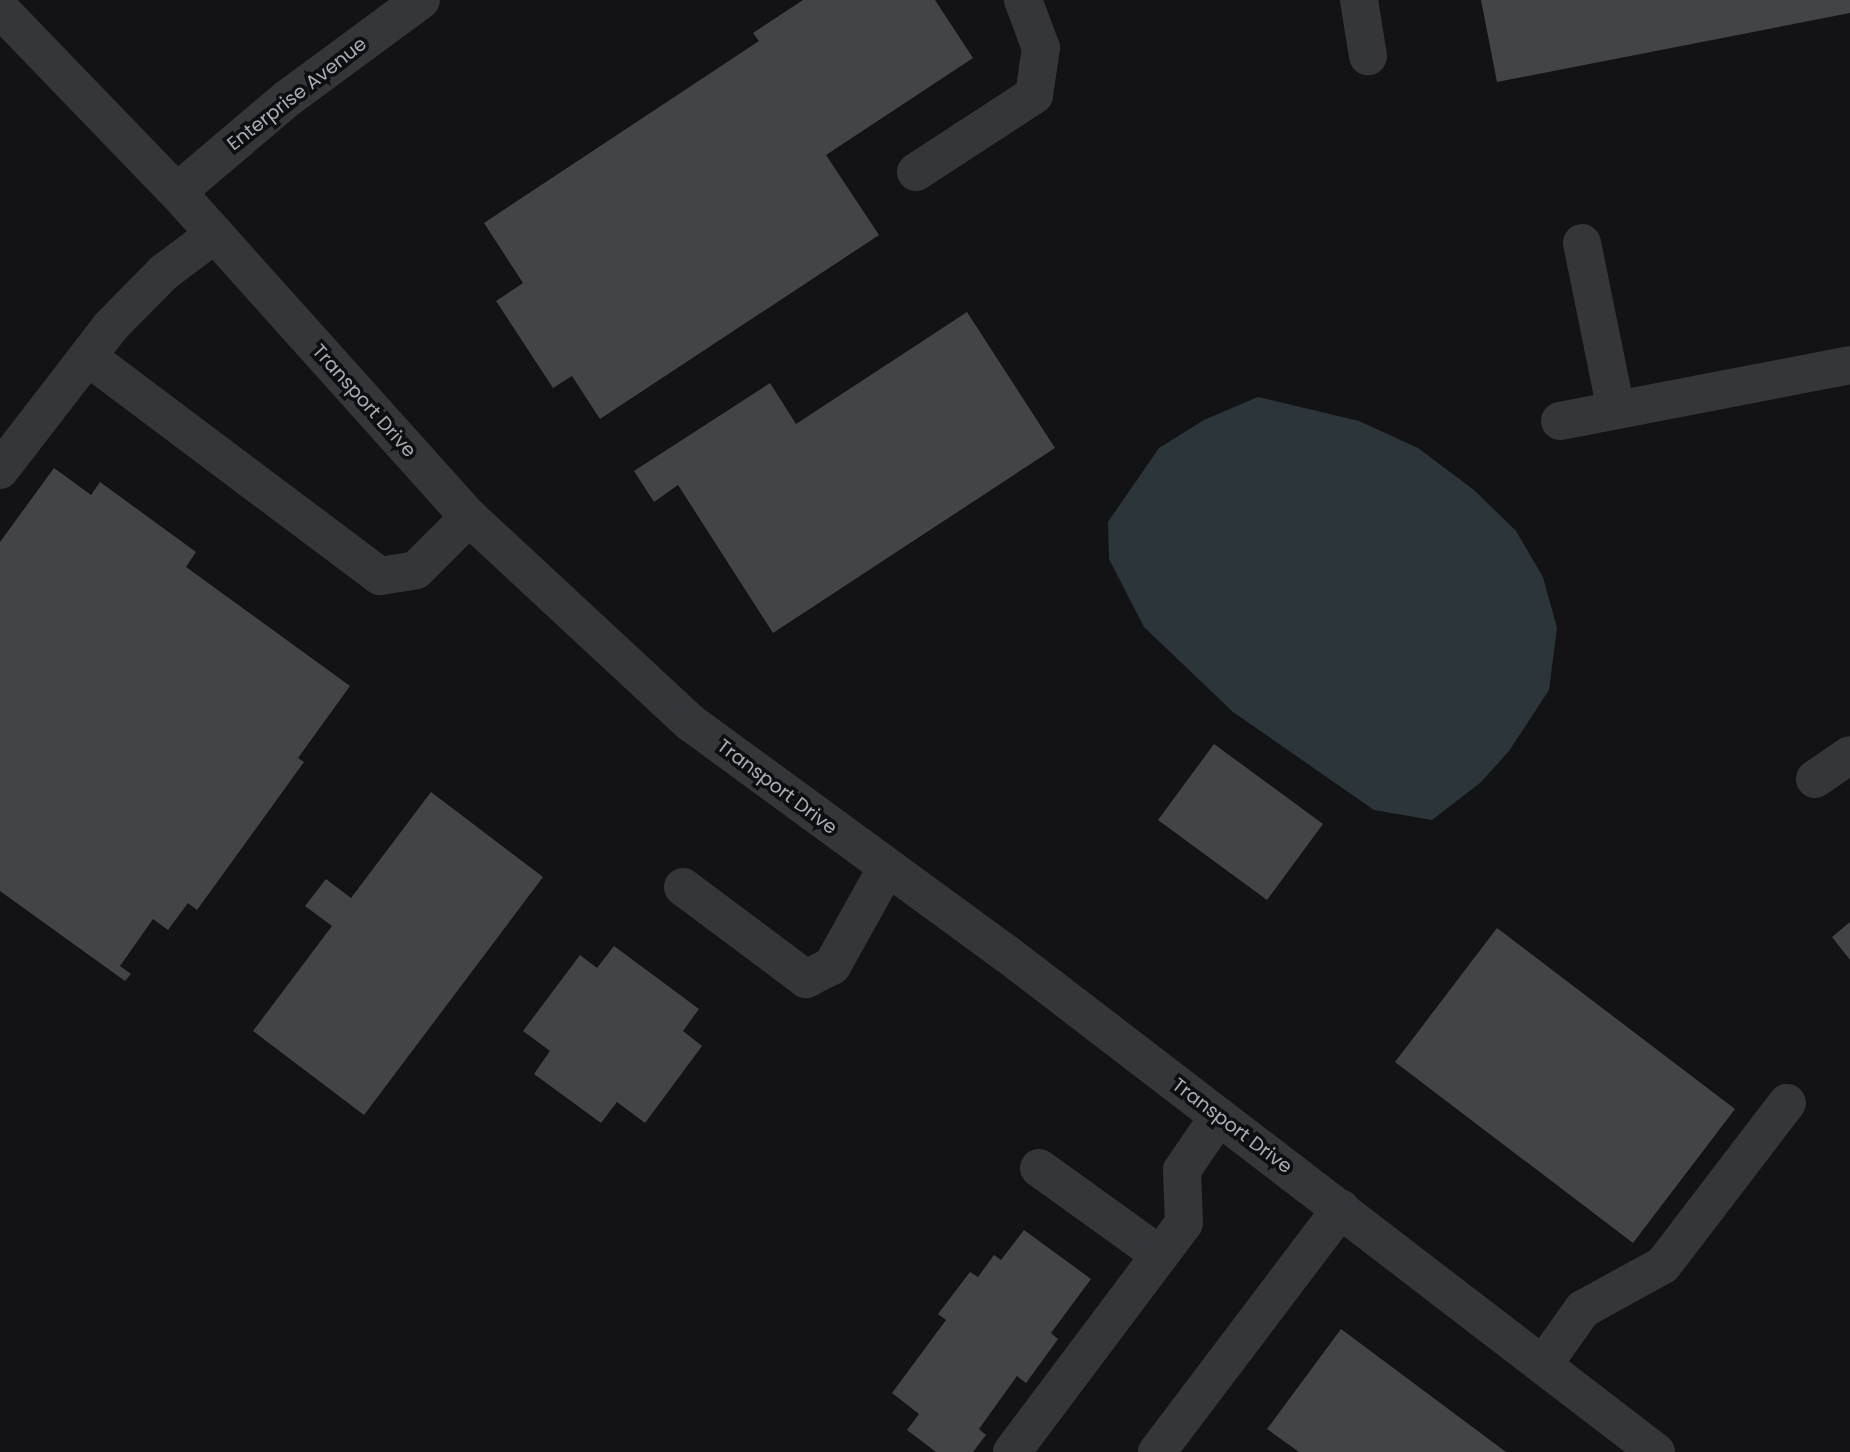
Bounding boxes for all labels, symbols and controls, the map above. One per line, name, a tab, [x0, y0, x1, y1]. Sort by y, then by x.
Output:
street label: Enterprise Avenue	[223, 33, 371, 155]
street label: Transport Drive	[307, 340, 421, 462]
street label: Transport Drive	[713, 735, 841, 839]
street label: Transport Drive	[1168, 1074, 1296, 1178]

